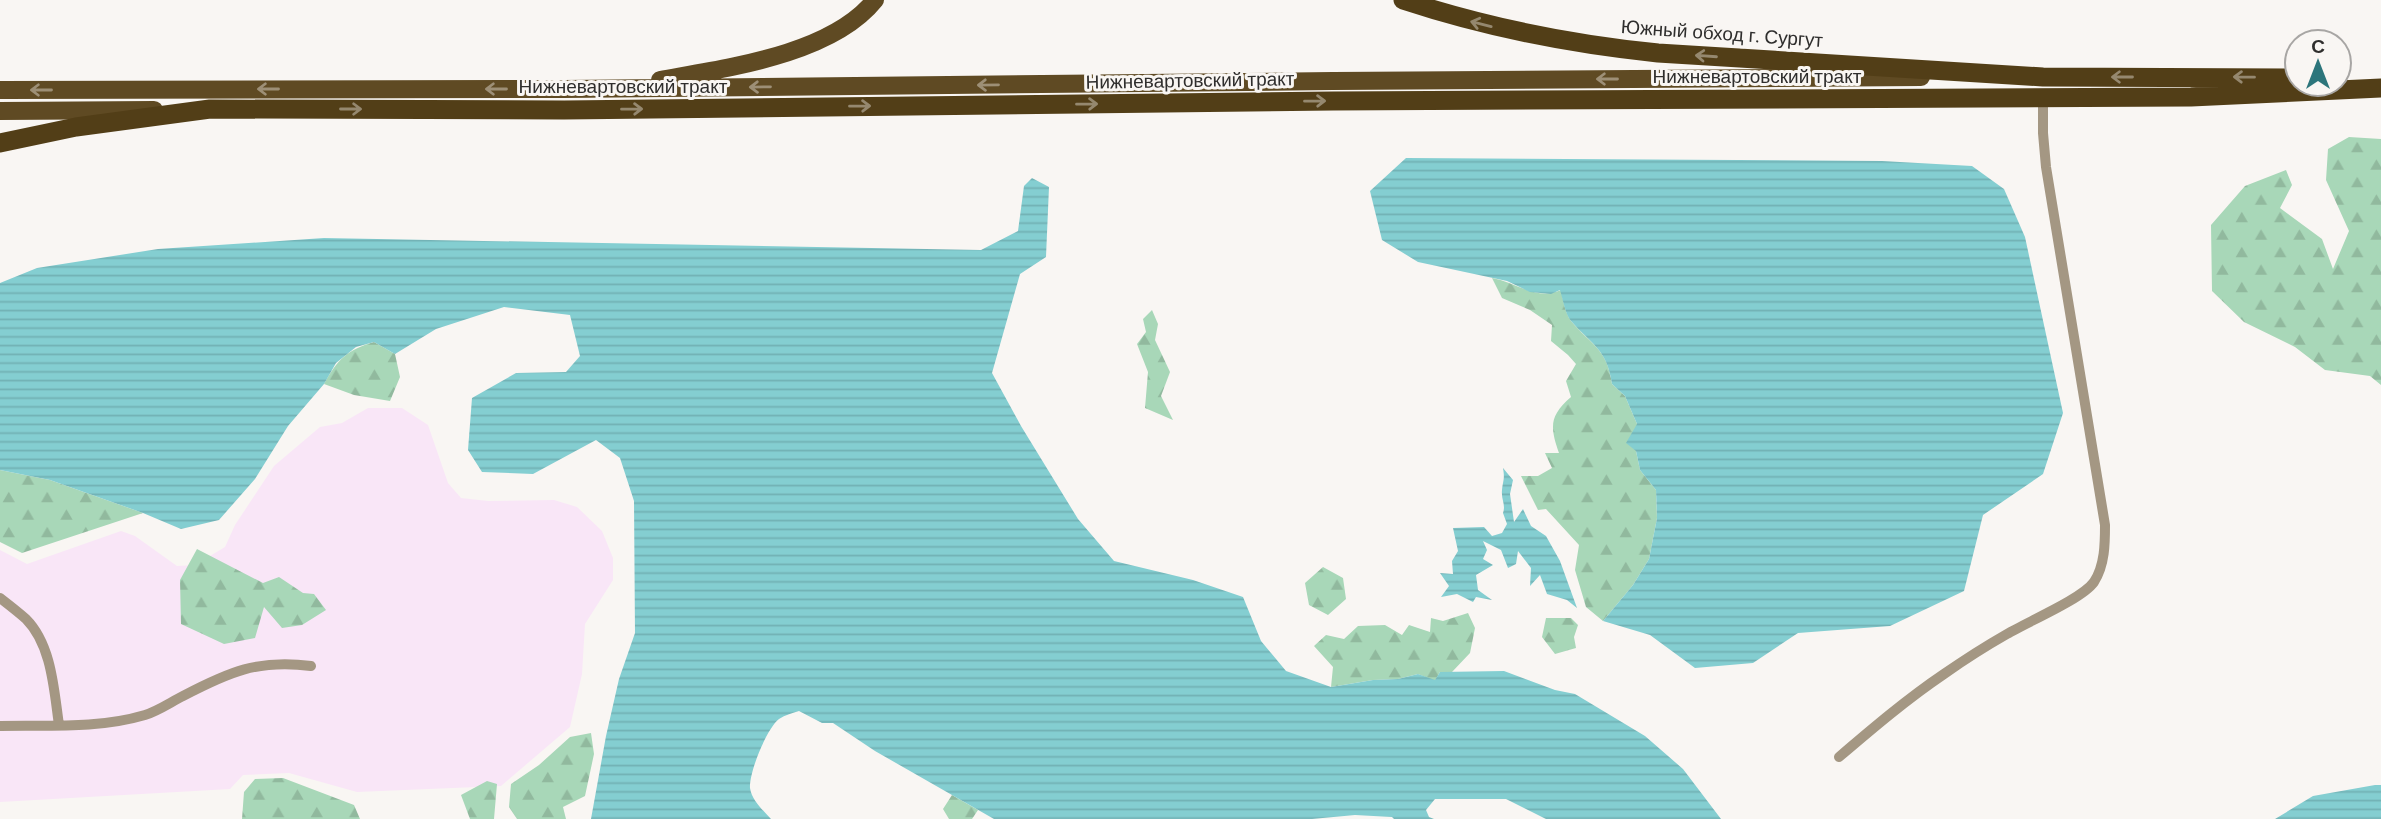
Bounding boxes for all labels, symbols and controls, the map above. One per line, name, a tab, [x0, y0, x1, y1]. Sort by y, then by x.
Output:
street label: Южный обход г. Сургут	[1620, 14, 1824, 53]
one-way arrow	[1470, 17, 1493, 30]
north arrow	[2283, 28, 2353, 98]
text: С	[2311, 34, 2325, 59]
one-way arrow	[1695, 49, 1718, 62]
street label: Нижневартовский тракт	[1653, 64, 1862, 89]
street label: Нижневартовский тракт	[1085, 66, 1295, 95]
one-way arrow	[2111, 70, 2134, 84]
one-way arrow	[2233, 70, 2256, 84]
one-way arrow	[1596, 72, 1619, 86]
street label: Нижневартовский тракт	[519, 74, 728, 99]
one-way arrow	[976, 78, 999, 92]
one-way arrow	[749, 80, 772, 94]
one-way arrow	[257, 82, 280, 96]
one-way arrow	[485, 82, 508, 96]
one-way arrow	[30, 83, 53, 97]
one-way arrow	[1303, 94, 1326, 108]
one-way arrow	[1075, 97, 1098, 111]
one-way arrow	[848, 100, 871, 113]
one-way arrow	[340, 102, 363, 116]
one-way arrow	[620, 102, 643, 116]

